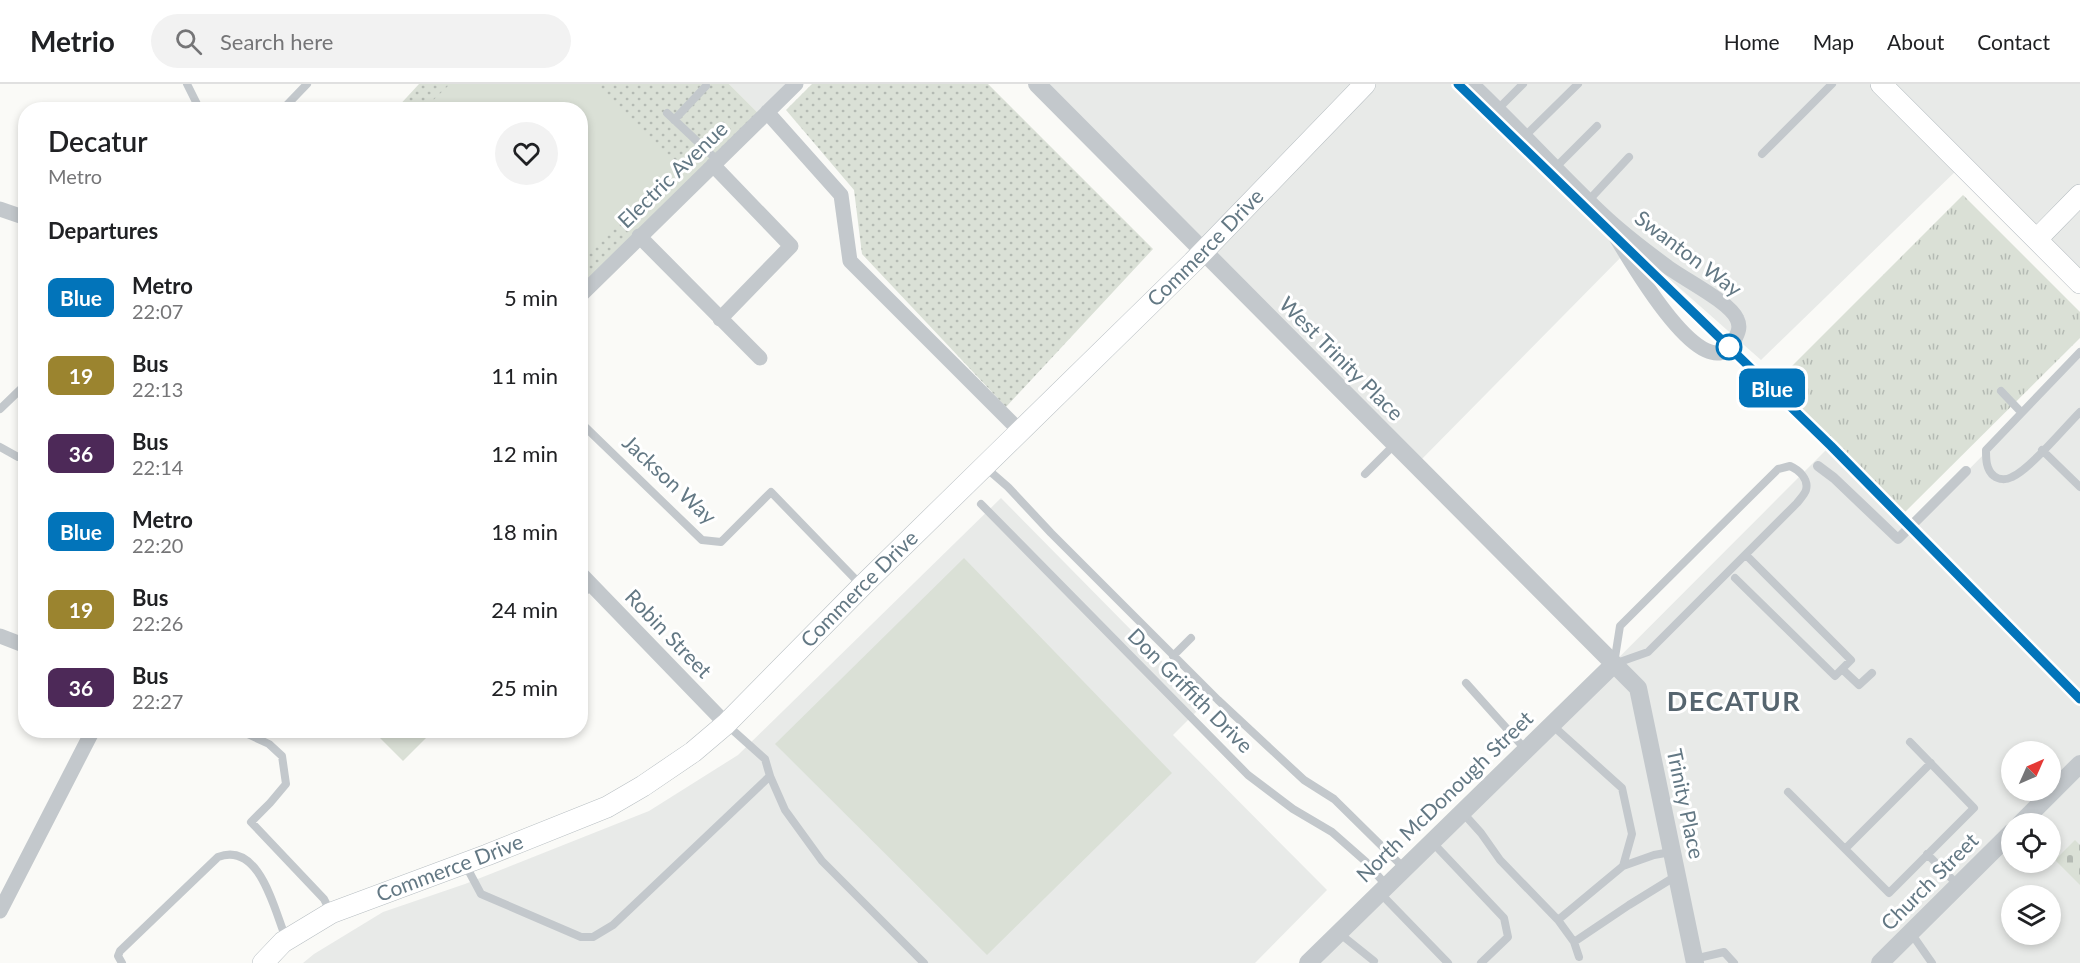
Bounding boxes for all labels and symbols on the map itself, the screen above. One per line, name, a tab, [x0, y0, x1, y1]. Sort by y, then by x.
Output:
street label: Electric Avenue	[612, 115, 732, 232]
street label: Commerce Drive	[1141, 183, 1268, 311]
street label: Swanton Way	[1631, 205, 1747, 301]
street label: West Trinity Place	[1275, 291, 1409, 425]
unlabelled marker	[1716, 334, 1742, 360]
line badge: Blue	[1730, 368, 1814, 408]
street label: Jackson Way	[618, 429, 722, 529]
street label: Commerce Drive	[795, 525, 922, 652]
street label: Robin Street	[621, 583, 718, 683]
street label: Don Griffith Drive	[1124, 622, 1259, 757]
district label: DECATUR	[1667, 684, 1801, 717]
street label: North McDonough Street	[1351, 705, 1538, 887]
north arrow	[2001, 741, 2061, 801]
street label: Trinity Place	[1663, 746, 1710, 861]
street label: Church Street	[1875, 827, 1983, 935]
street label: Commerce Drive	[372, 828, 526, 906]

